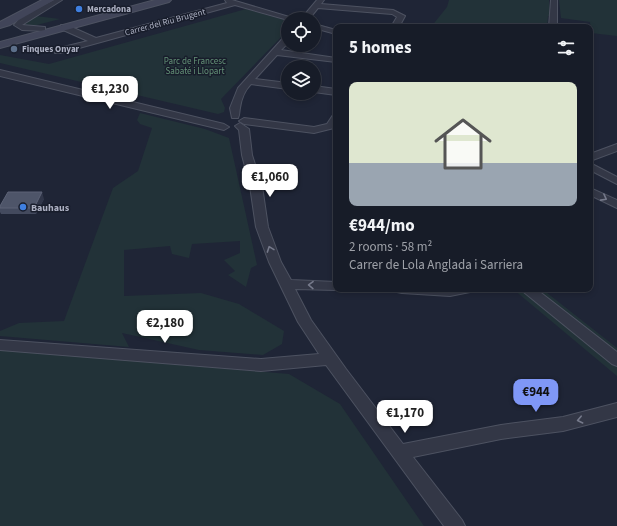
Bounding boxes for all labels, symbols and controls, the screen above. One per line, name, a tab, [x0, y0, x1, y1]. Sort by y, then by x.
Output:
place label: Mercadona	[87, 3, 131, 16]
marker: Mercadona	[74, 4, 84, 14]
street label: Carrer del Riu Brugent	[123, 5, 207, 39]
map controls	[281, 12, 321, 100]
button: locate	[281, 12, 321, 52]
text: 5 homes	[349, 36, 411, 60]
icon: filters	[555, 37, 577, 59]
place label: Finques Onyar	[22, 43, 80, 56]
marker: Finques Onyar	[9, 44, 19, 54]
park label: Parc de Francesc Sabaté i Llopart	[164, 55, 226, 78]
button: layers	[281, 60, 321, 100]
pin: €1,230	[77, 76, 143, 110]
text: €1,230	[91, 80, 129, 98]
icon: home	[427, 108, 499, 180]
pin: €1,060	[237, 164, 303, 198]
text: €1,060	[251, 168, 289, 186]
one-way arrow	[599, 193, 607, 201]
place label: Bauhaus	[31, 201, 70, 215]
marker: Bauhaus	[18, 202, 28, 212]
text: €944/mo	[349, 214, 415, 238]
text: 2 rooms · 58 m²	[349, 238, 432, 256]
one-way arrow	[267, 246, 275, 253]
text: Carrer de Lola Anglada i Sarriera	[349, 256, 523, 274]
one-way arrow	[308, 281, 314, 289]
pin: €2,180	[132, 310, 198, 344]
text: €2,180	[146, 314, 184, 332]
pin: €944	[512, 379, 560, 413]
text: €944	[522, 383, 550, 401]
pin: €1,170	[372, 400, 438, 434]
text: €1,170	[386, 404, 424, 422]
one-way arrow	[576, 416, 583, 424]

